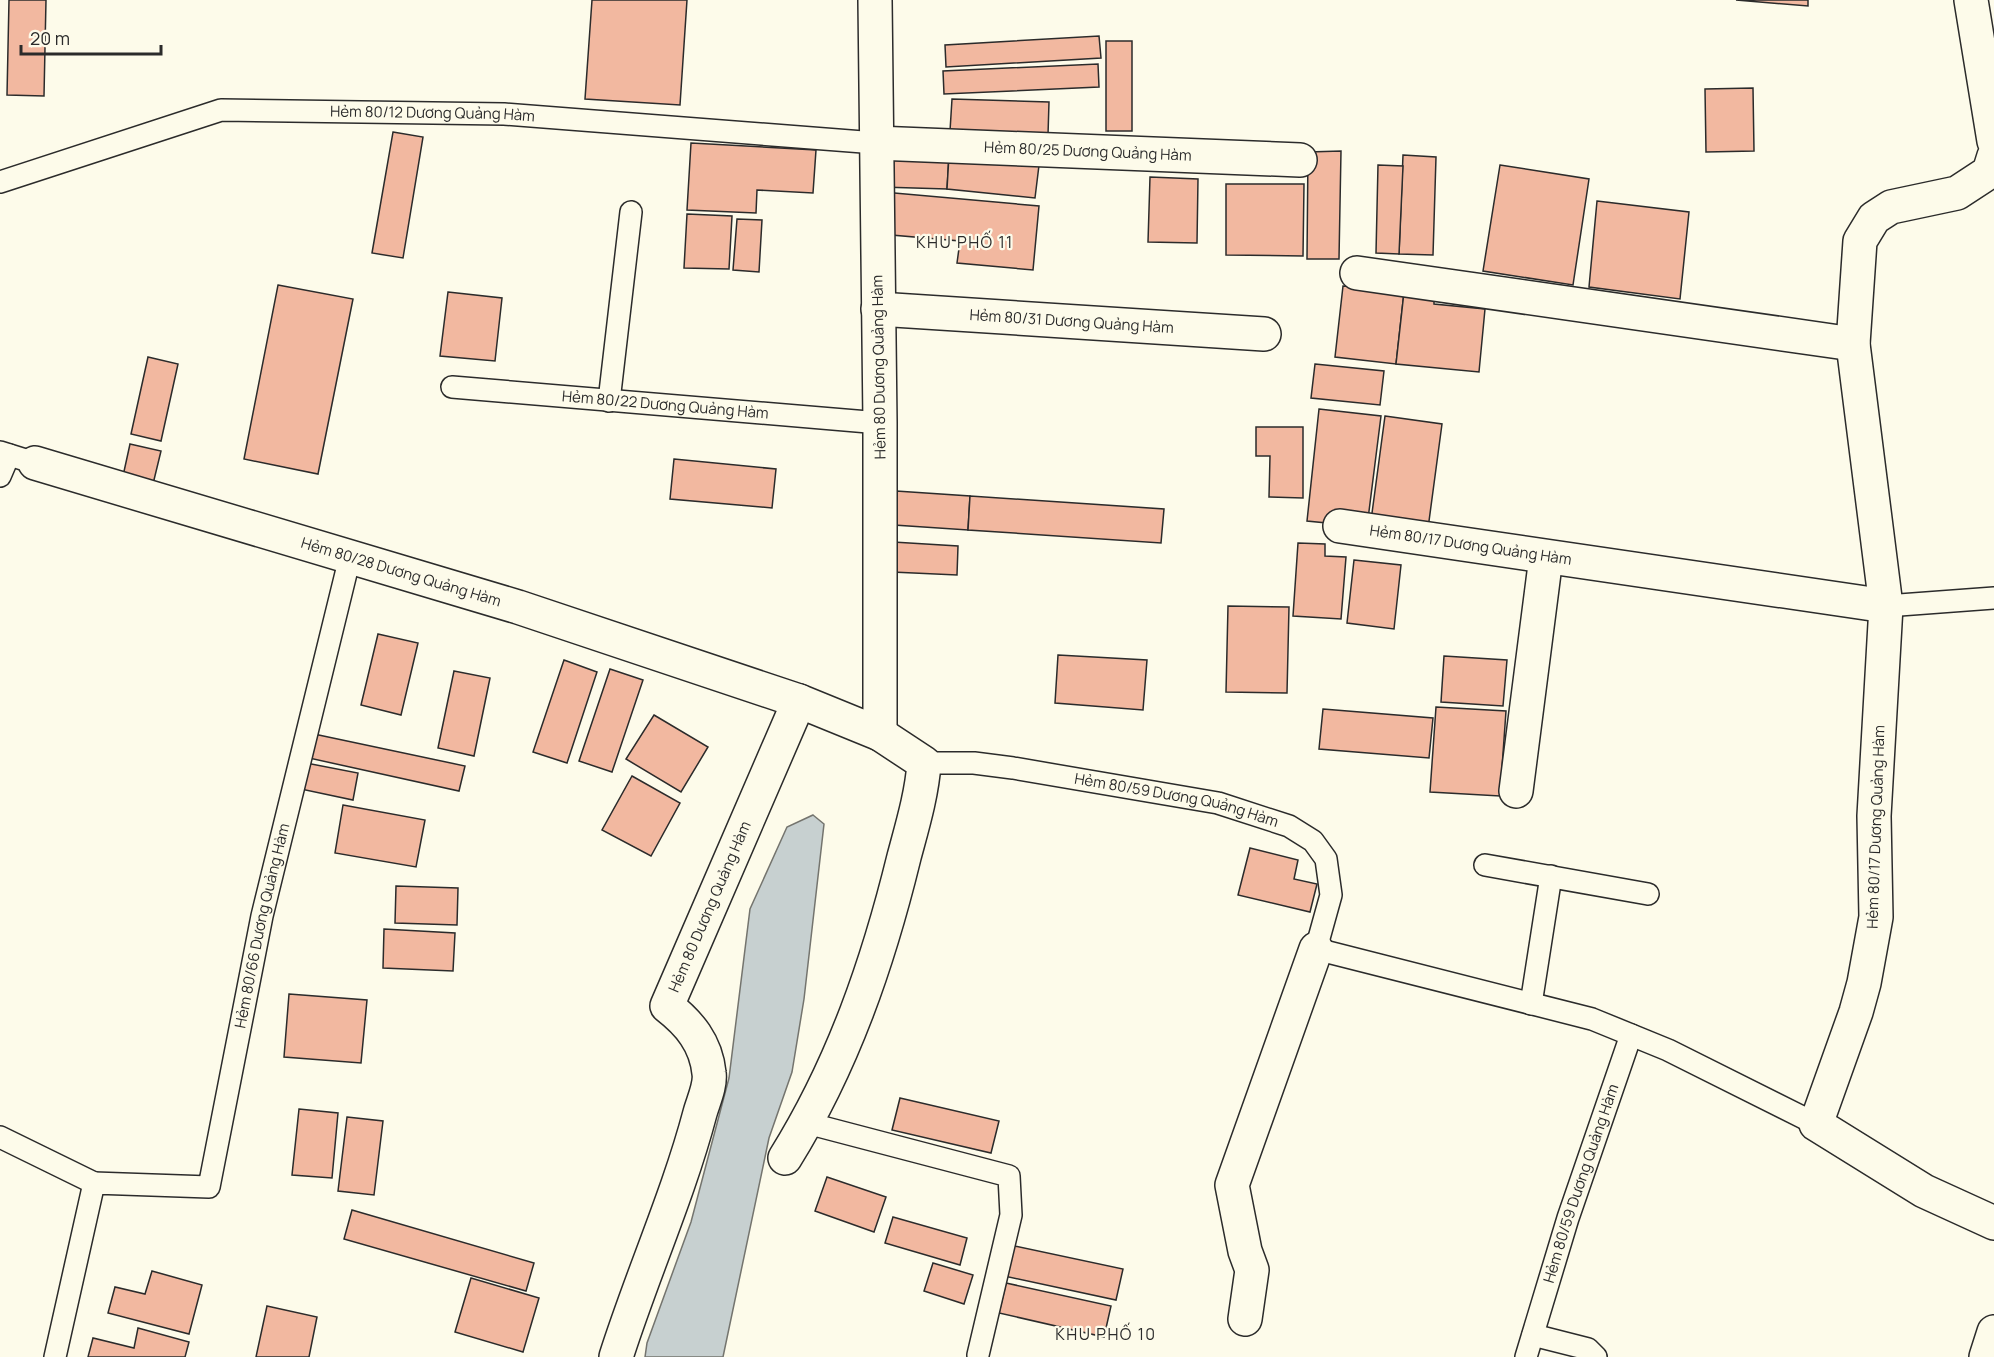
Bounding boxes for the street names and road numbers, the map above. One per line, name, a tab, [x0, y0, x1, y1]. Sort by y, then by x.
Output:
street label: Hẻm 80/12 Dương Quảng Hàm	[330, 101, 536, 126]
street label: Hẻm 80/25 Dương Quảng Hàm	[984, 136, 1192, 166]
street label: Hẻm 80 Dương Quảng Hàm	[866, 275, 891, 459]
street label: Hẻm 80/31 Dương Quảng Hàm	[969, 304, 1174, 338]
street label: Hẻm 80/22 Dương Quảng Hàm	[561, 385, 770, 424]
street label: Hẻm 80/17 Dương Quảng Hàm	[1368, 519, 1573, 570]
street label: Hẻm 80/28 Dương Quảng Hàm	[299, 532, 504, 611]
street label: Hẻm 80/17 Dương Quảng Hàm	[1861, 725, 1890, 929]
street label: Hẻm 80/59 Dương Quảng Hàm	[1073, 768, 1281, 832]
street label: Hẻm 80 Dương Quảng Hàm	[663, 818, 756, 996]
street label: Hẻm 80/66 Dương Quảng Hàm	[229, 821, 294, 1030]
street label: Hẻm 80/59 Dương Quảng Hàm	[1538, 1081, 1623, 1285]

